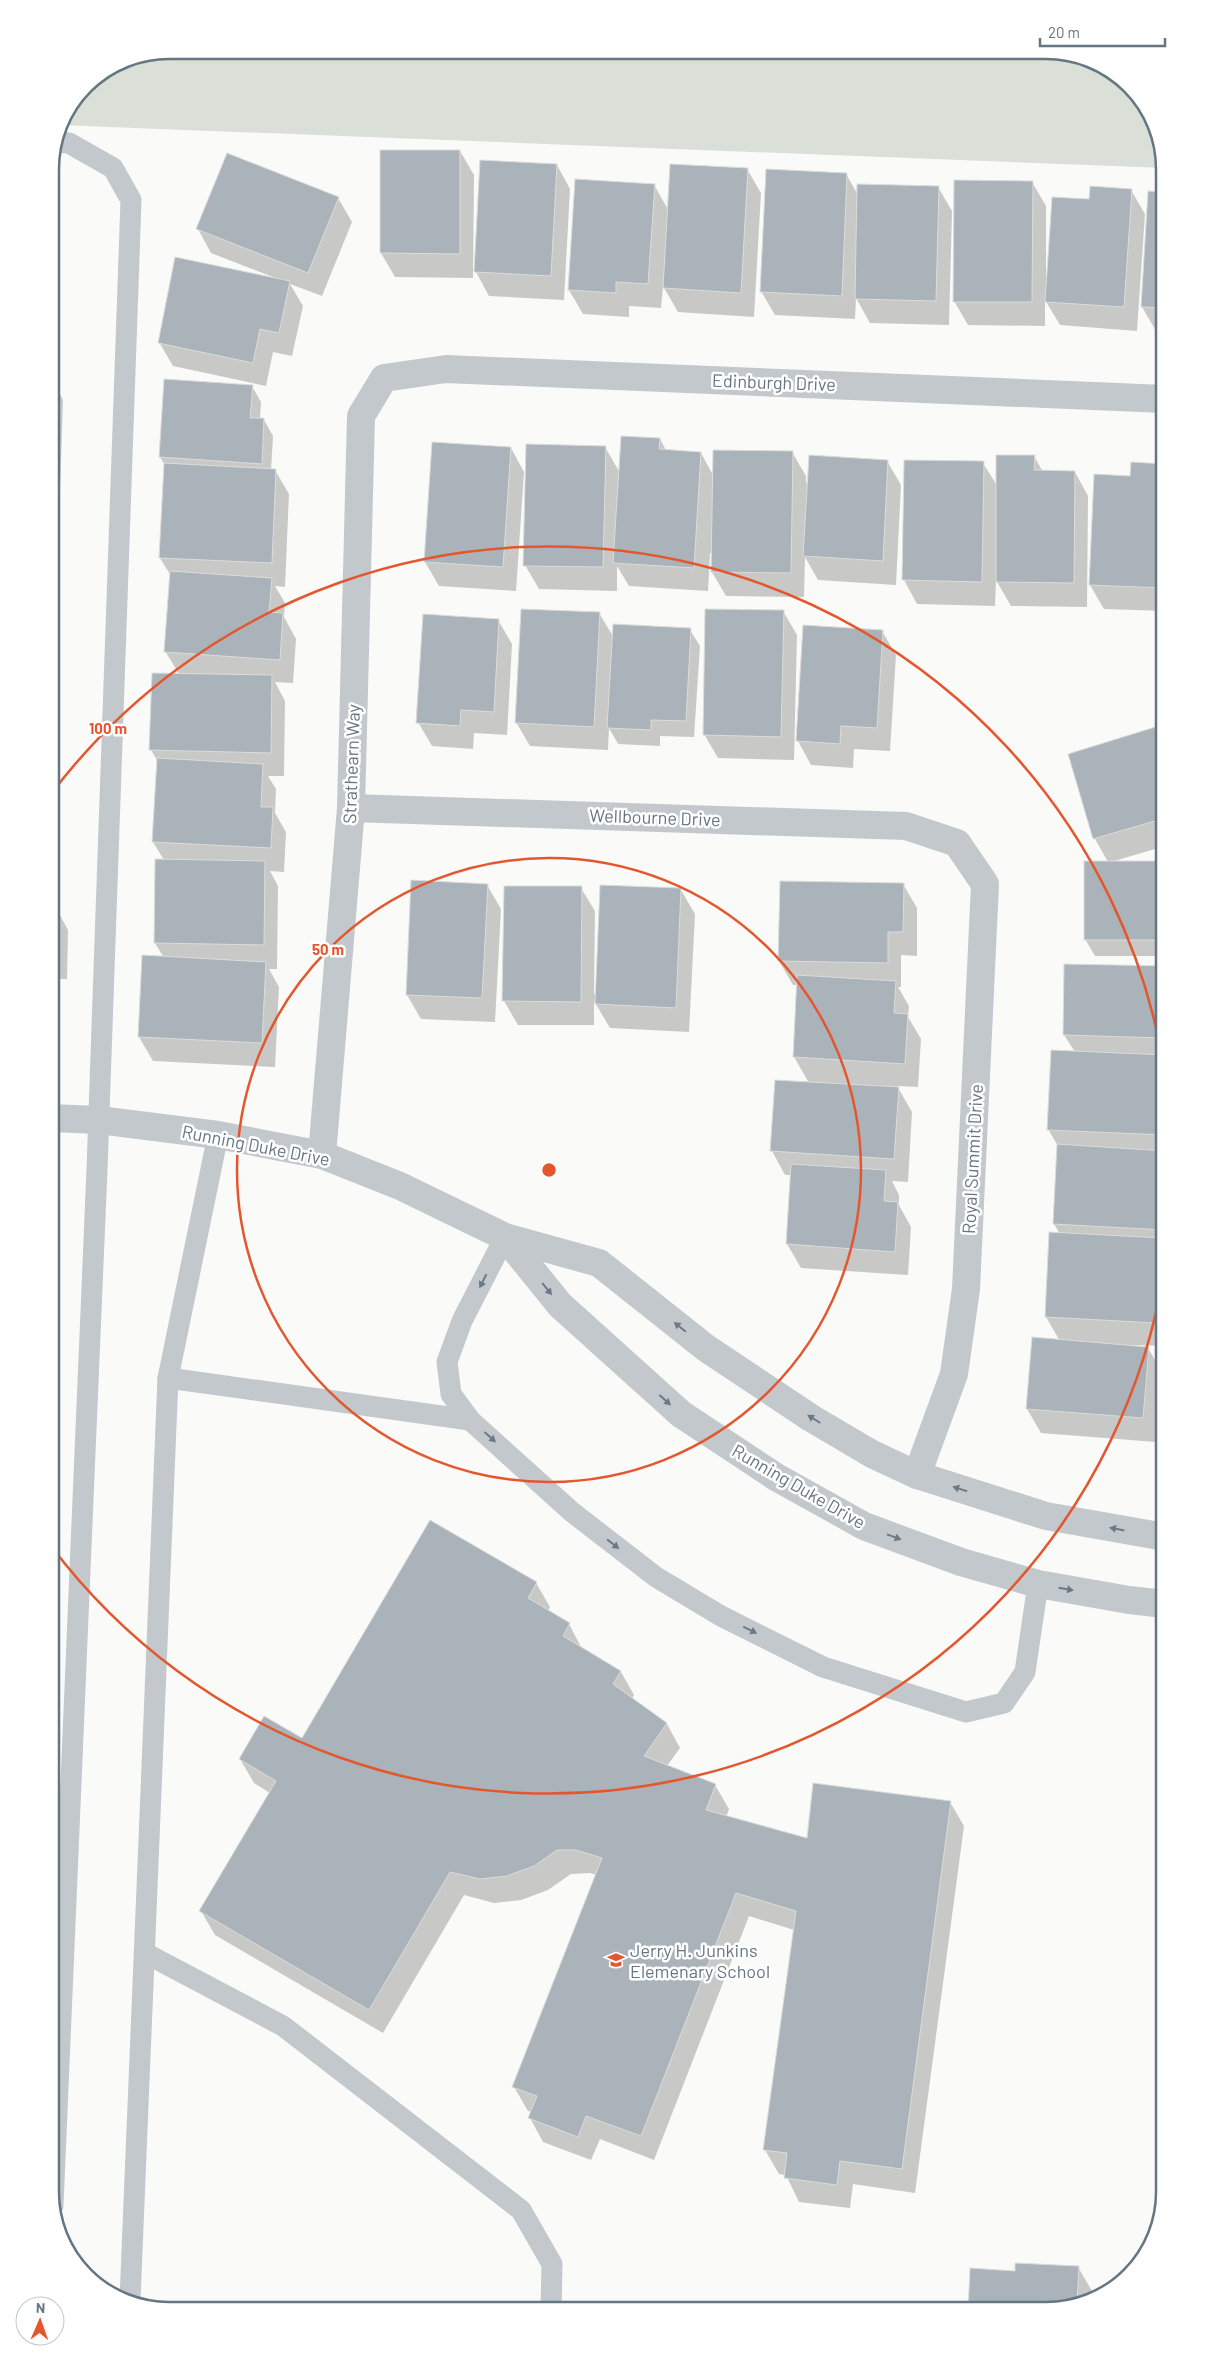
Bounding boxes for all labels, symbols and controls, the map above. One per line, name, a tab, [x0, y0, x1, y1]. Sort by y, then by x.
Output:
scale bar	[1040, 15, 1165, 47]
text: 20 m	[1048, 23, 1080, 41]
street label: Edinburgh Drive	[712, 369, 836, 395]
street label: Strathearn Way	[338, 704, 364, 824]
text: 100 m	[89, 719, 127, 737]
street label: Wellbourne Drive	[589, 804, 721, 830]
text: 50 m	[312, 940, 344, 958]
street label: Royal Summit Drive	[957, 1083, 987, 1235]
street label: Running Duke Drive	[180, 1120, 332, 1170]
centre of rings	[540, 1161, 558, 1179]
one-way arrow	[479, 1273, 487, 1288]
one-way arrow	[541, 1283, 552, 1295]
one-way arrow	[674, 1322, 687, 1333]
one-way arrow	[659, 1394, 671, 1406]
one-way arrow	[807, 1415, 820, 1424]
one-way arrow	[484, 1432, 496, 1443]
street label: Running Duke Drive	[729, 1439, 869, 1533]
one-way arrow	[952, 1484, 967, 1492]
one-way arrow	[1108, 1525, 1124, 1533]
one-way arrow	[886, 1534, 901, 1541]
one-way arrow	[606, 1538, 619, 1549]
one-way arrow	[1058, 1585, 1073, 1593]
one-way arrow	[743, 1626, 757, 1634]
place label: Jerry H. Junkins Elemenary School	[630, 1939, 770, 1982]
school or university icon: Jerry H. Junkins Elemenary School	[606, 1950, 626, 1970]
north arrow	[15, 2296, 65, 2346]
text: N	[36, 2299, 45, 2316]

